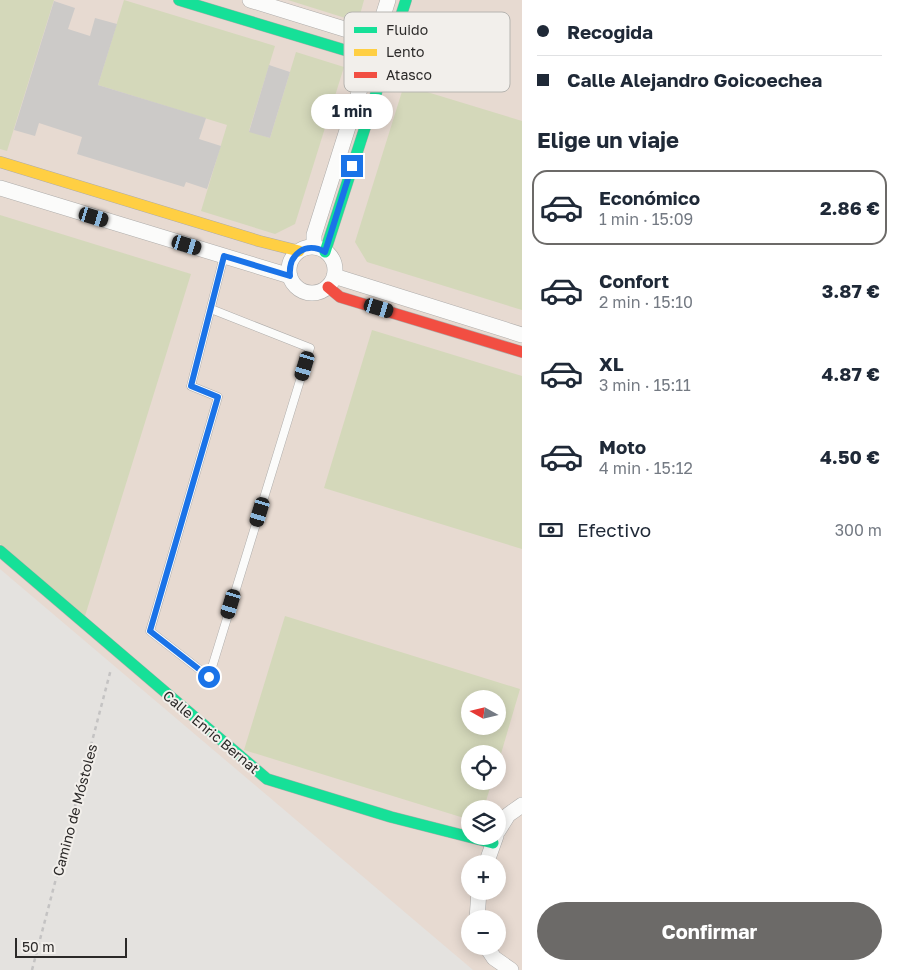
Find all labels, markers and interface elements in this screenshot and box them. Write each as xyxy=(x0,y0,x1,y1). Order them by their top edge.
legend xyxy=(344,12,510,92)
text: Recogida xyxy=(567,20,653,43)
text: Fluido xyxy=(386,21,428,38)
text: Lento xyxy=(386,43,424,60)
text: Atasco xyxy=(386,66,432,83)
text: Calle Alejandro Goicoechea xyxy=(567,68,822,91)
callout: 1 min xyxy=(311,94,393,128)
text: 1 min xyxy=(332,101,372,121)
text: Elige un viaje xyxy=(537,126,679,153)
route end xyxy=(341,155,363,177)
icon: car xyxy=(539,185,584,230)
text: Económico xyxy=(599,186,700,209)
text: 2.86 € xyxy=(820,196,880,219)
car xyxy=(77,205,110,229)
text: 1 min · 15:09 xyxy=(599,209,693,229)
car xyxy=(170,233,203,257)
icon: car xyxy=(539,268,584,313)
text: Confort xyxy=(599,269,669,292)
text: 3.87 € xyxy=(822,279,880,302)
text: 2 min · 15:10 xyxy=(599,292,693,312)
car xyxy=(362,296,395,320)
car xyxy=(293,349,316,383)
icon: car xyxy=(539,351,584,396)
text: XL xyxy=(599,352,624,375)
text: 4.87 € xyxy=(821,362,880,385)
text: 3 min · 15:11 xyxy=(599,375,691,395)
icon: car xyxy=(539,434,584,479)
text: Moto xyxy=(599,435,646,458)
text: 4.50 € xyxy=(820,445,880,468)
text: 4 min · 15:12 xyxy=(599,458,693,478)
car xyxy=(248,495,271,529)
icon: cash xyxy=(537,516,565,544)
text: Efectivo xyxy=(577,518,651,541)
text: 300 m xyxy=(835,520,882,540)
car xyxy=(219,587,242,621)
route start xyxy=(198,666,220,688)
street label: Calle Enric Bernat xyxy=(160,686,263,777)
north arrow xyxy=(461,690,506,735)
map controls xyxy=(461,690,506,955)
street label: Camino de Móstoles xyxy=(49,742,100,878)
button: locate xyxy=(461,745,506,790)
button: layers xyxy=(461,800,506,845)
button: + xyxy=(461,855,506,900)
button: Confirmar xyxy=(537,902,882,960)
button: − xyxy=(461,910,506,955)
scale bar xyxy=(15,935,128,958)
text: 50 m xyxy=(22,938,55,955)

